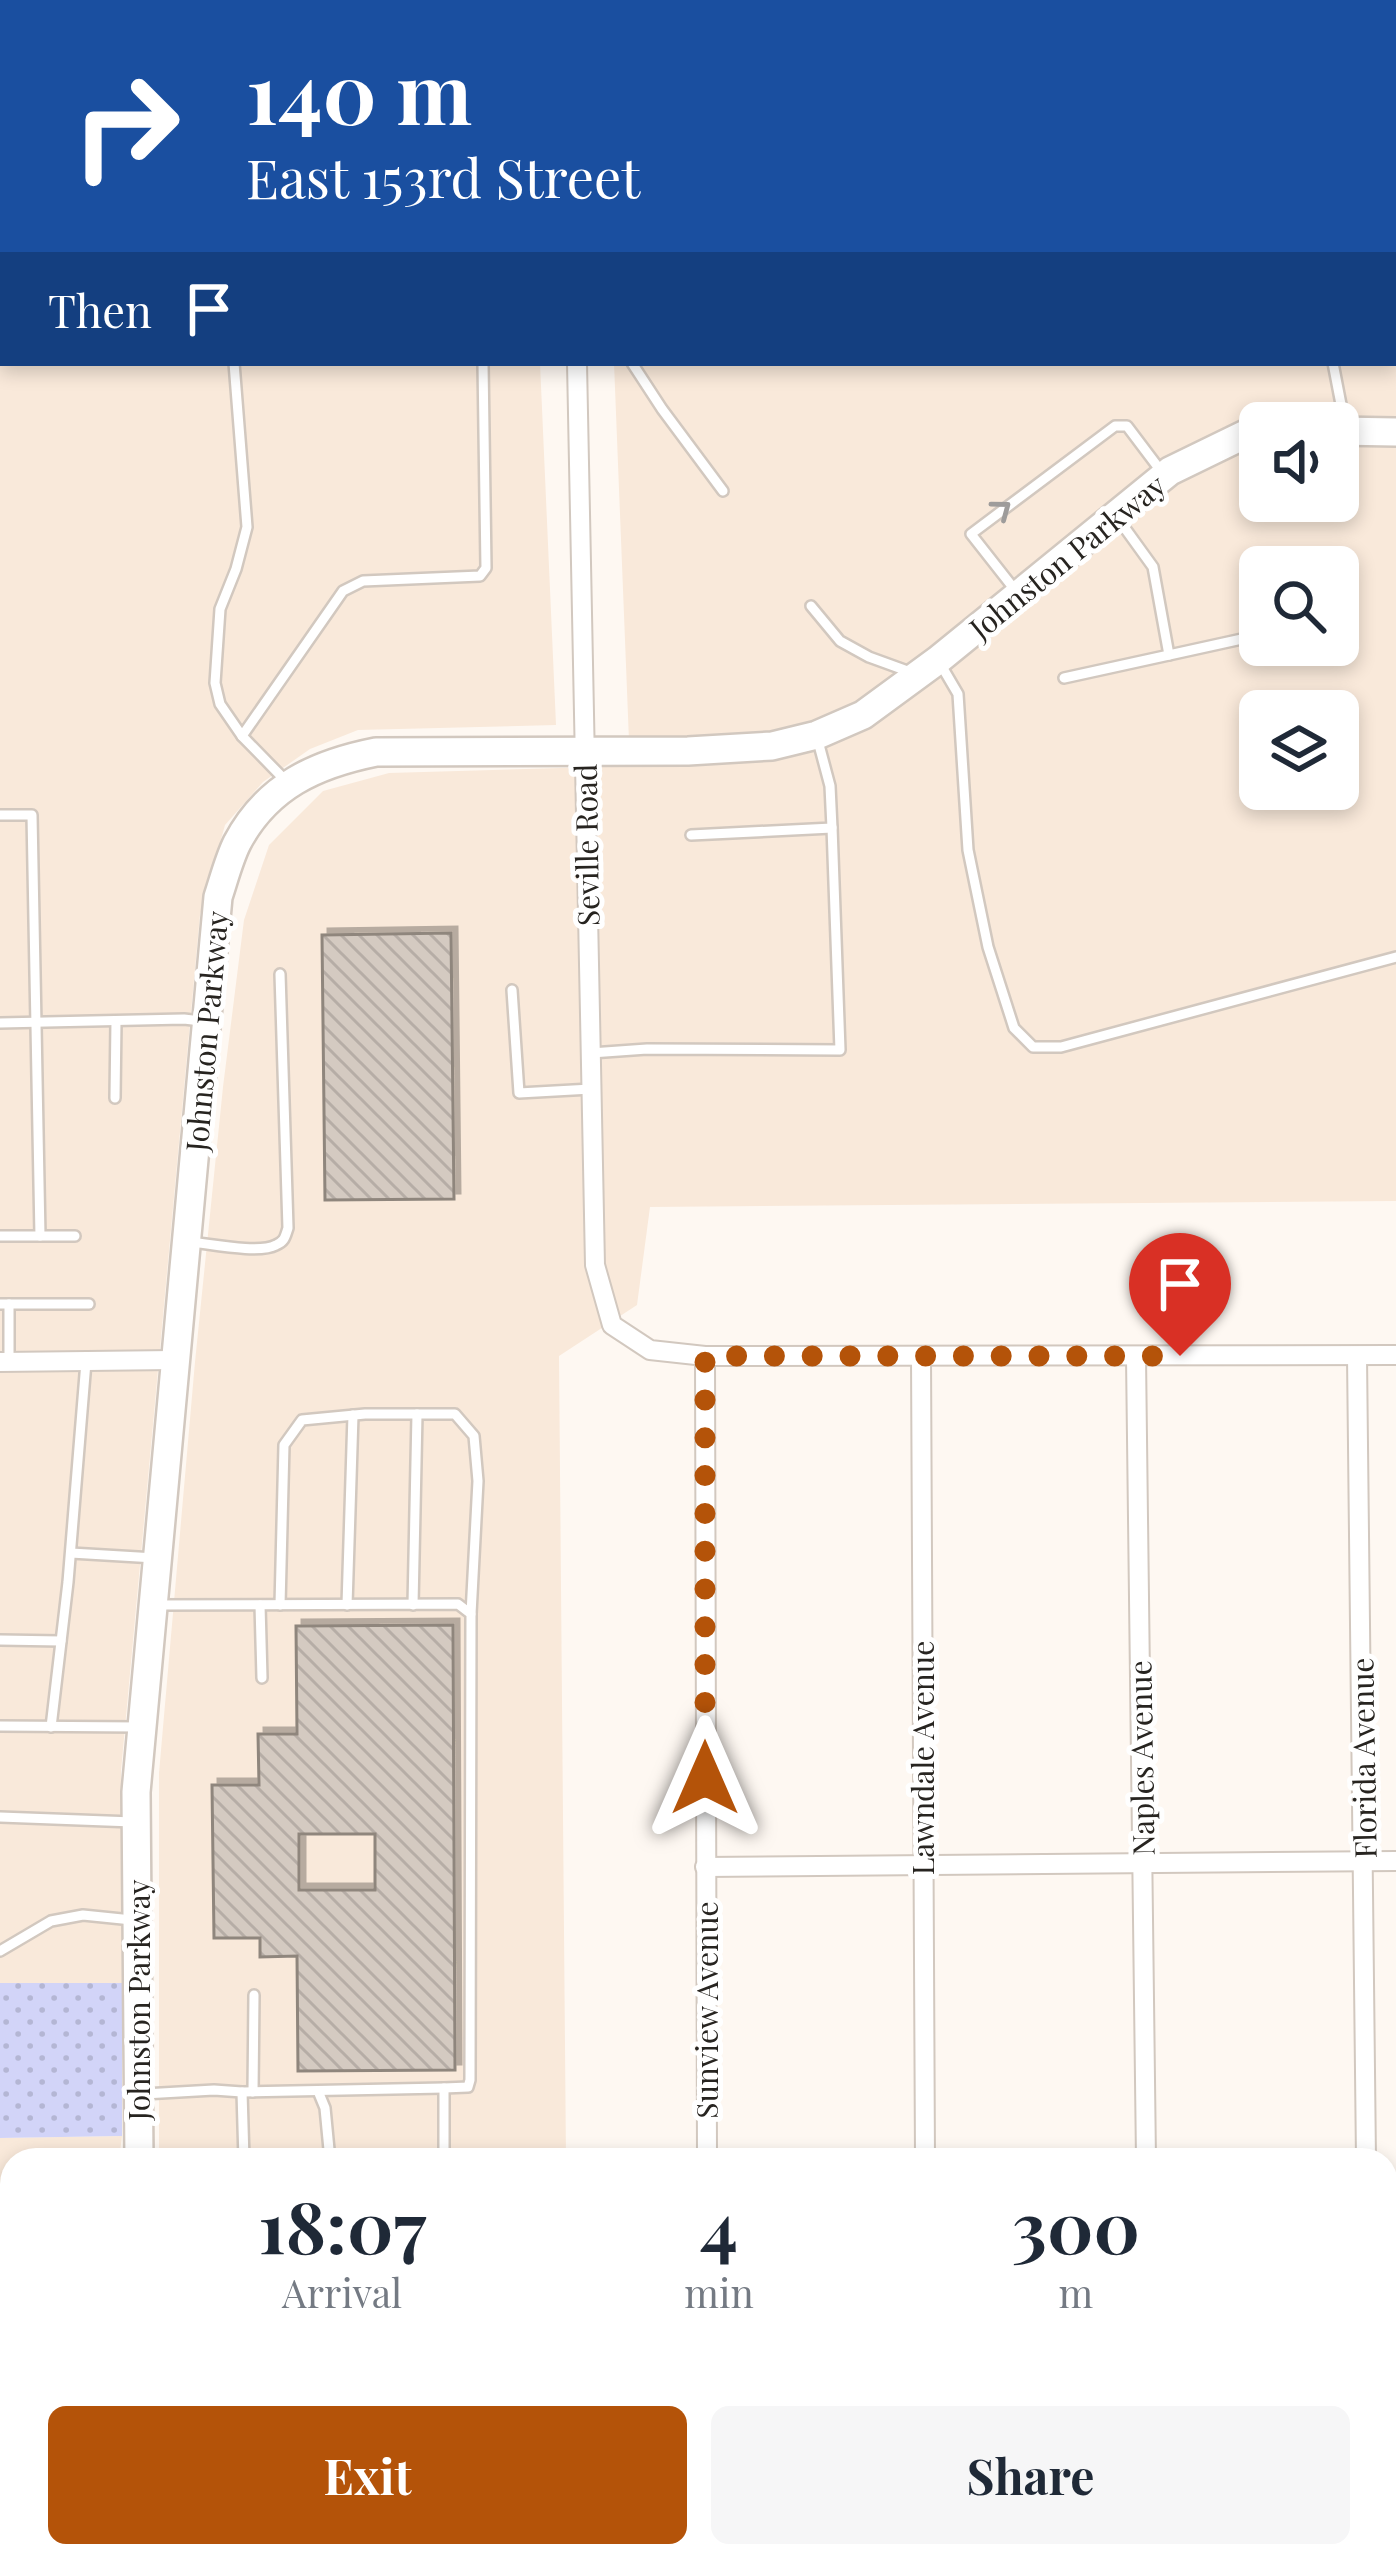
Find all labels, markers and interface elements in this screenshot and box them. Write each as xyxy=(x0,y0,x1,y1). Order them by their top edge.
text: 140 m xyxy=(246,34,472,146)
icon: right xyxy=(48,48,204,204)
text: East 153rd Street xyxy=(246,141,640,213)
icon: arrive xyxy=(176,276,242,342)
text: Then xyxy=(48,279,152,339)
map controls xyxy=(1239,402,1359,810)
button: sound xyxy=(1239,402,1359,522)
street label: Johnston Parkway xyxy=(960,465,1173,648)
one-way arrow xyxy=(989,502,1011,524)
button: search xyxy=(1239,546,1359,666)
button: layers xyxy=(1239,690,1359,810)
street label: Seville Road xyxy=(565,763,607,927)
street label: Johnston Parkway xyxy=(175,909,236,1154)
pin xyxy=(1129,1233,1231,1356)
icon: arrive xyxy=(1147,1251,1213,1317)
street label: Lawndale Avenue xyxy=(902,1641,942,1875)
street label: Florida Avenue xyxy=(1341,1657,1385,1859)
street label: Naples Avenue xyxy=(1119,1660,1163,1856)
position arrow xyxy=(642,1715,768,1841)
street label: Johnston Parkway xyxy=(118,1879,158,2122)
street label: Sunview Avenue xyxy=(686,1901,726,2119)
text: 18:07 xyxy=(258,2176,426,2272)
text: 4 xyxy=(700,2176,738,2272)
text: 300 xyxy=(1012,2176,1140,2272)
text: Arrival xyxy=(282,2266,402,2318)
text: min xyxy=(684,2266,754,2318)
text: m xyxy=(1059,2266,1093,2318)
button: Exit xyxy=(48,2406,687,2544)
button: Share xyxy=(711,2406,1350,2544)

